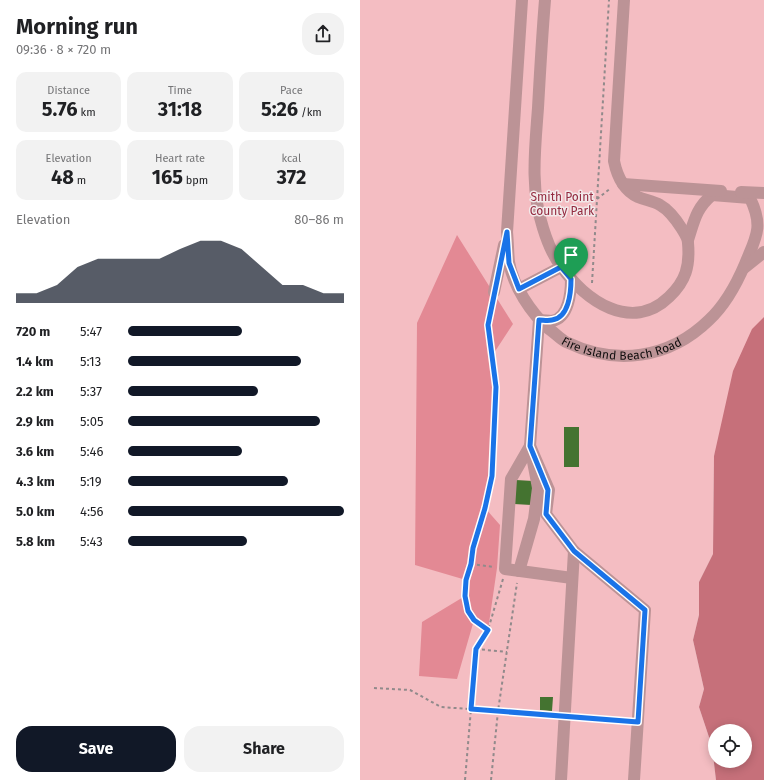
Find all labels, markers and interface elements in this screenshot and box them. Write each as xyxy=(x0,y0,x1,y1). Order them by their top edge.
text: Morning run xyxy=(16,13,138,40)
button: share xyxy=(302,13,344,55)
text: 09:36 · 8 × 720 m xyxy=(16,42,111,57)
text: Distance xyxy=(47,84,90,97)
text: Time xyxy=(168,84,192,97)
text: Pace xyxy=(280,84,303,97)
text: 5.76 xyxy=(42,97,78,121)
text: 31:18 xyxy=(158,97,202,121)
text: 5:26 xyxy=(261,97,298,121)
text: km xyxy=(78,106,96,119)
text: /km xyxy=(298,106,322,119)
text: Elevation xyxy=(46,152,92,165)
text: Heart rate xyxy=(155,152,205,165)
text: kcal xyxy=(281,152,301,165)
text: 48 xyxy=(51,165,74,189)
text: 165 xyxy=(152,165,183,189)
text: 372 xyxy=(276,165,306,189)
text: m xyxy=(74,174,86,187)
text: bpm xyxy=(183,174,208,187)
park label: Smith Point County Park xyxy=(530,190,595,218)
text: Elevation xyxy=(16,212,70,227)
text: 80–86 m xyxy=(294,212,344,227)
pin xyxy=(554,238,588,279)
icon: arrive xyxy=(560,244,582,266)
text: 720 m xyxy=(16,324,50,339)
text: 5:47 xyxy=(80,324,102,339)
street label: Fire Island Beach Road xyxy=(560,329,684,345)
text: Fire Island Beach Road xyxy=(559,334,684,363)
text: 1.4 km xyxy=(16,354,53,369)
text: 5:13 xyxy=(80,354,101,369)
text: 2.2 km xyxy=(16,384,54,399)
text: 5:37 xyxy=(80,384,102,399)
text: 2.9 km xyxy=(16,414,54,429)
text: 5:05 xyxy=(80,414,103,429)
text: 3.6 km xyxy=(16,444,54,459)
text: 5:46 xyxy=(80,444,103,459)
text: 4.3 km xyxy=(16,474,55,489)
text: 5:19 xyxy=(80,474,102,489)
text: 5.0 km xyxy=(16,504,55,519)
text: 4:56 xyxy=(80,504,104,519)
text: 5.8 km xyxy=(16,534,55,549)
text: 5:43 xyxy=(80,534,103,549)
map controls xyxy=(708,724,752,768)
button: locate xyxy=(708,724,752,768)
button: Save xyxy=(16,726,176,772)
button: Share xyxy=(184,726,344,772)

